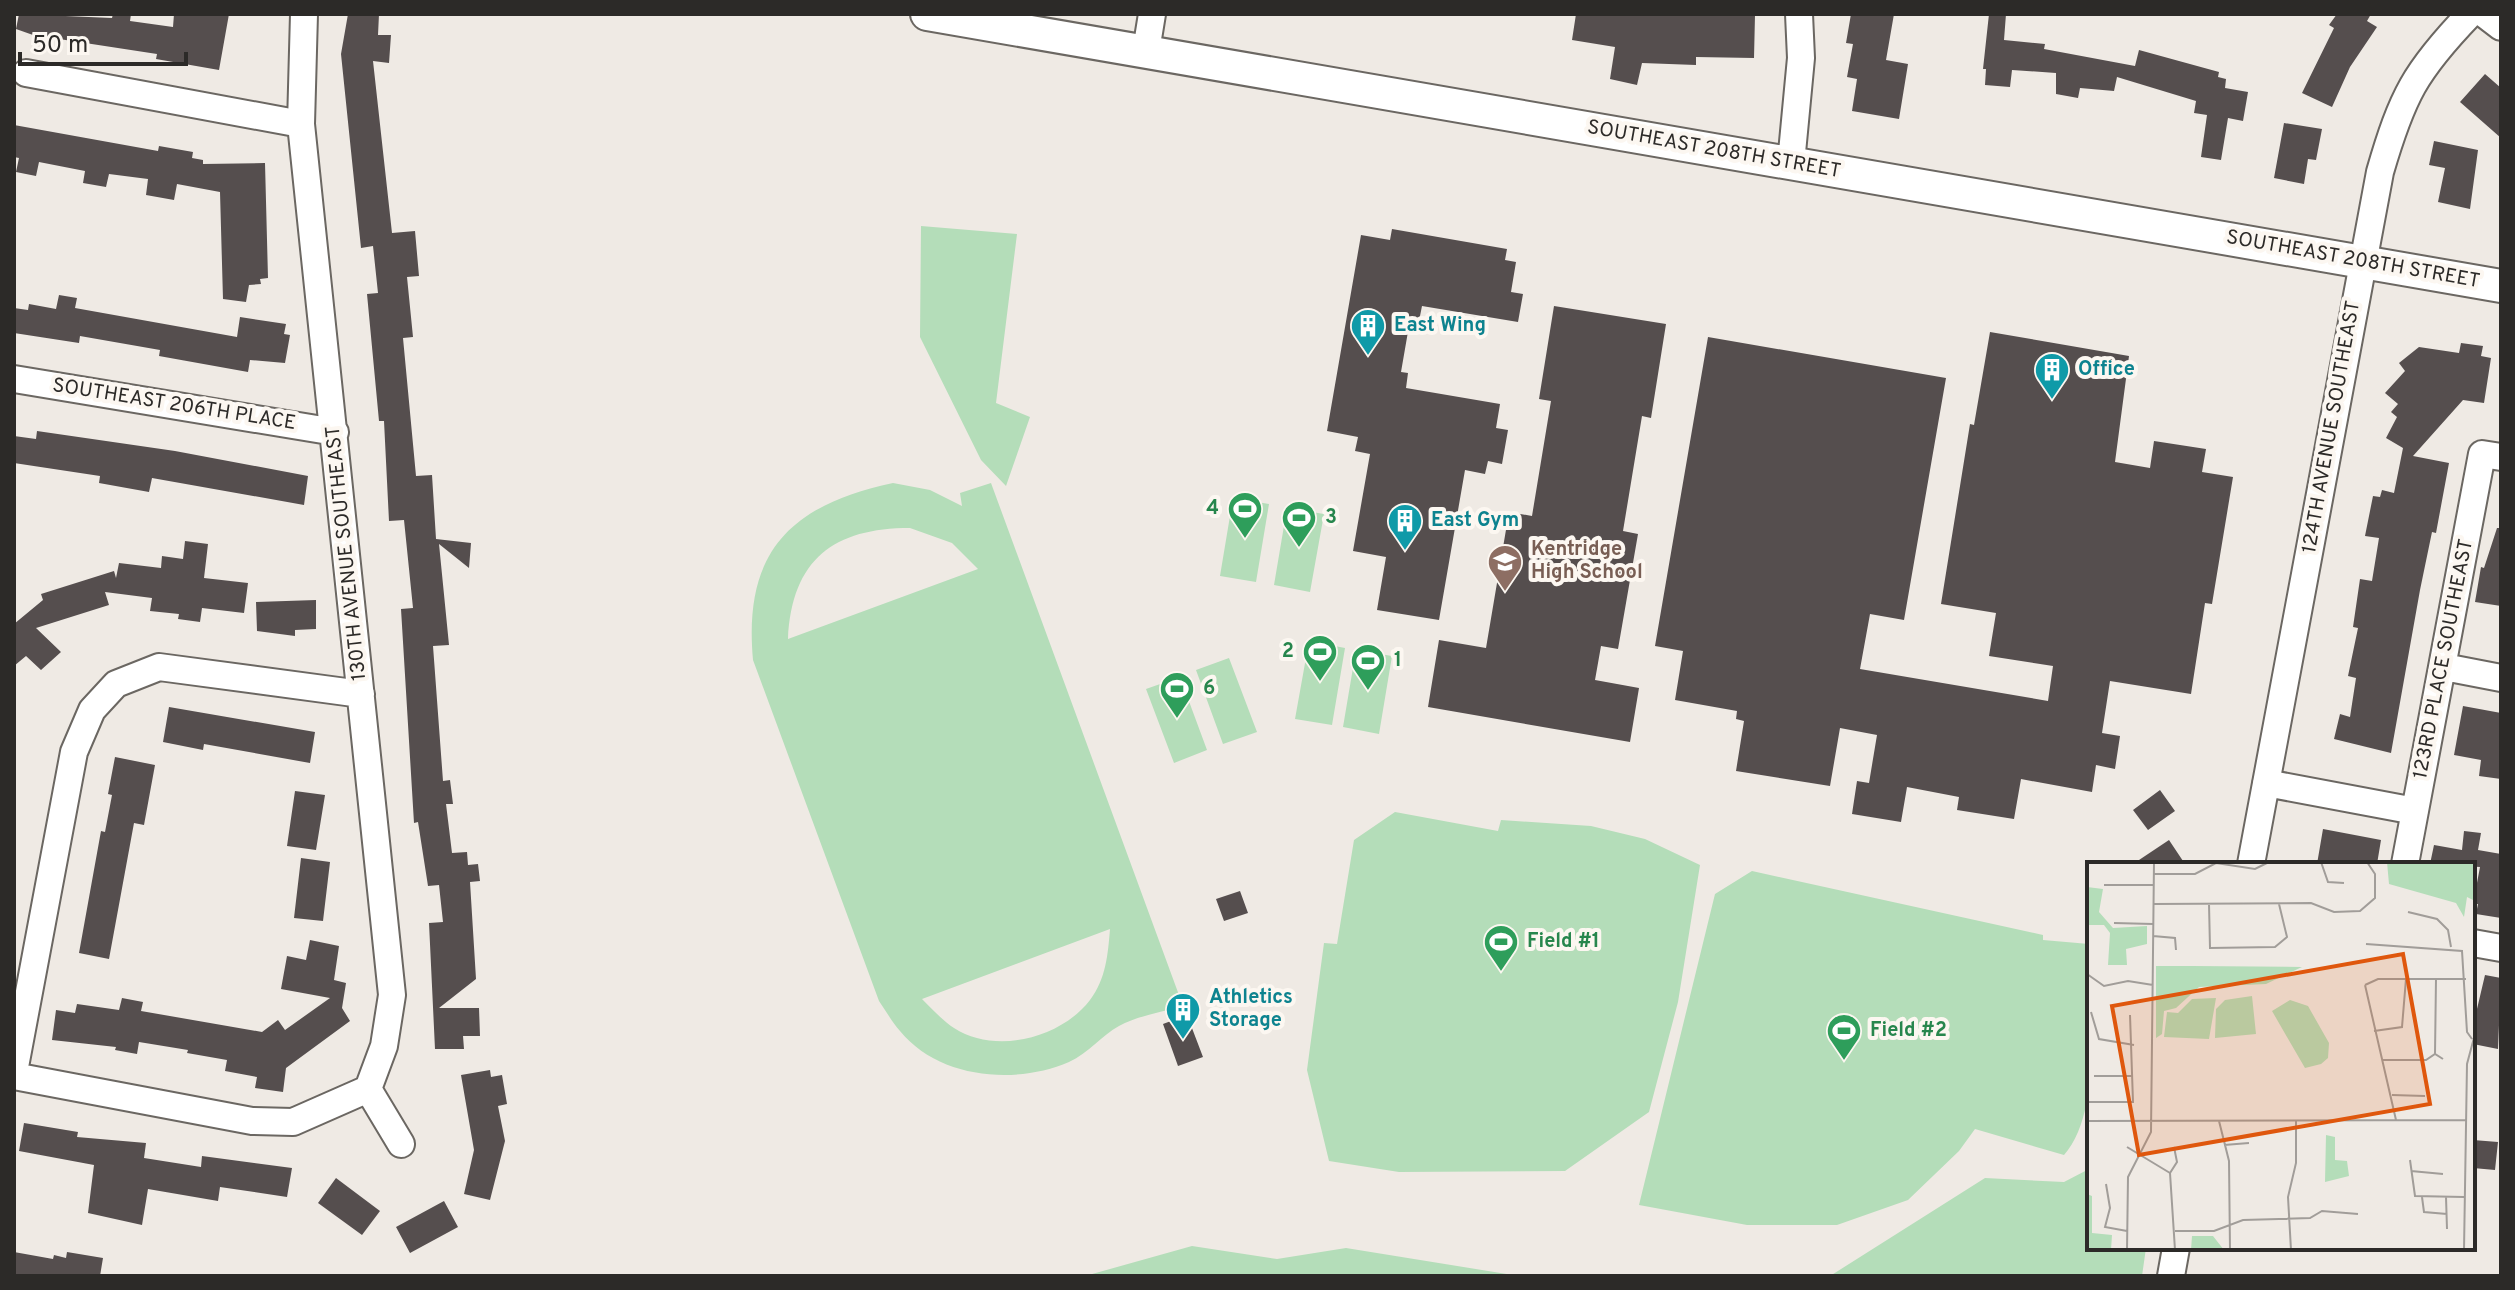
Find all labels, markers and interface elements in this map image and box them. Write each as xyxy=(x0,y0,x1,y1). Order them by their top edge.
scale bar xyxy=(20,16,186,66)
text: 50 m xyxy=(32,31,88,61)
street label: SOUTHEAST 208TH STREET xyxy=(1585,115,1843,185)
street label: SOUTHEAST 208TH STREET xyxy=(2224,225,2482,295)
street label: 124TH AVENUE SOUTHEAST xyxy=(2297,299,2367,555)
building icon: East Wing xyxy=(1349,307,1387,357)
place label: East Wing xyxy=(1394,313,1486,339)
building icon: Office xyxy=(2033,351,2071,401)
place label: Office xyxy=(2078,357,2135,383)
street label: SOUTHEAST 206TH PLACE xyxy=(50,373,298,437)
street label: 130TH AVENUE SOUTHEAST xyxy=(321,424,373,682)
sports icon: 4 xyxy=(1226,490,1264,540)
place label: 4 xyxy=(1206,496,1219,522)
sports icon: 3 xyxy=(1280,499,1318,549)
building icon: East Gym xyxy=(1386,502,1424,552)
place label: 3 xyxy=(1325,505,1337,531)
place label: East Gym xyxy=(1431,508,1519,534)
place label: Kentridge High School xyxy=(1531,537,1643,586)
street label: 123RD PLACE SOUTHEAST xyxy=(2408,537,2480,781)
school or university icon: Kentridge High School xyxy=(1486,543,1524,593)
sports icon: 2 xyxy=(1301,633,1339,683)
place label: 2 xyxy=(1282,639,1294,665)
sports icon: 1 xyxy=(1349,642,1387,692)
place label: 1 xyxy=(1394,648,1402,674)
sports icon: 6 xyxy=(1158,670,1196,720)
place label: 6 xyxy=(1203,676,1215,702)
inset map xyxy=(2087,862,2475,1250)
sports icon: Field #1 xyxy=(1482,923,1520,973)
place label: Field #1 xyxy=(1527,929,1600,955)
place label: Athletics Storage xyxy=(1209,985,1293,1034)
building icon: Athletics Storage xyxy=(1164,991,1202,1041)
sports icon: Field #2 xyxy=(1825,1012,1863,1062)
place label: Field #2 xyxy=(1870,1018,1947,1044)

